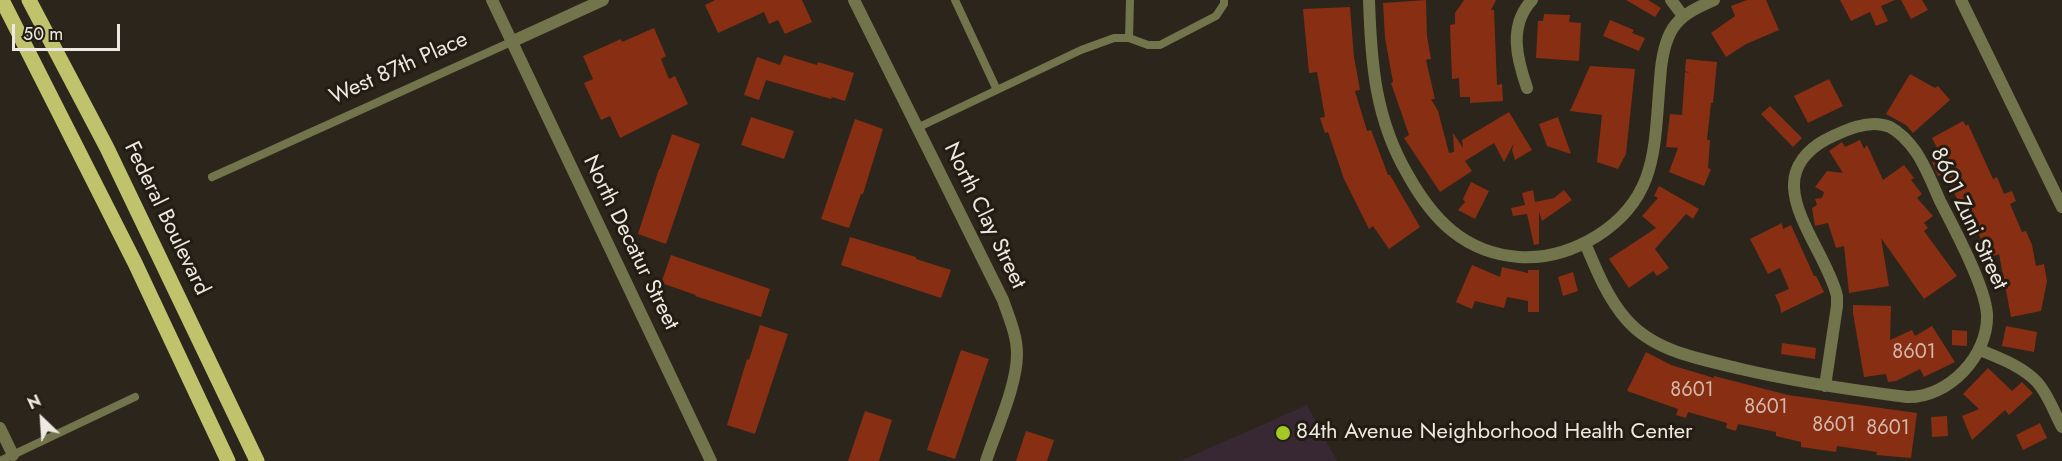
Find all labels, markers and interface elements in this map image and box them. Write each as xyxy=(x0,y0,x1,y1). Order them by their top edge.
scale bar xyxy=(15,12,123,50)
text: 50 m xyxy=(23,21,63,47)
street label: West 87th Place xyxy=(326,27,472,111)
street label: Federal Boulevard xyxy=(117,138,215,300)
street label: North Clay Street xyxy=(937,139,1031,293)
street label: 8601 Zuni Street xyxy=(1924,144,2012,294)
street label: North Decatur Street xyxy=(576,151,684,335)
house number: 8601 xyxy=(1892,341,1936,365)
house number: 8601 xyxy=(1670,379,1714,403)
north arrow xyxy=(12,389,72,449)
text: N xyxy=(24,389,45,415)
house number: 8601 xyxy=(1744,396,1788,420)
house number: 8601 xyxy=(1812,414,1856,438)
house number: 8601 xyxy=(1866,417,1910,441)
place label: 84th Avenue Neighborhood Health Center xyxy=(1296,420,1693,446)
marker: 84th Avenue Neighborhood Health Center xyxy=(1274,424,1292,442)

